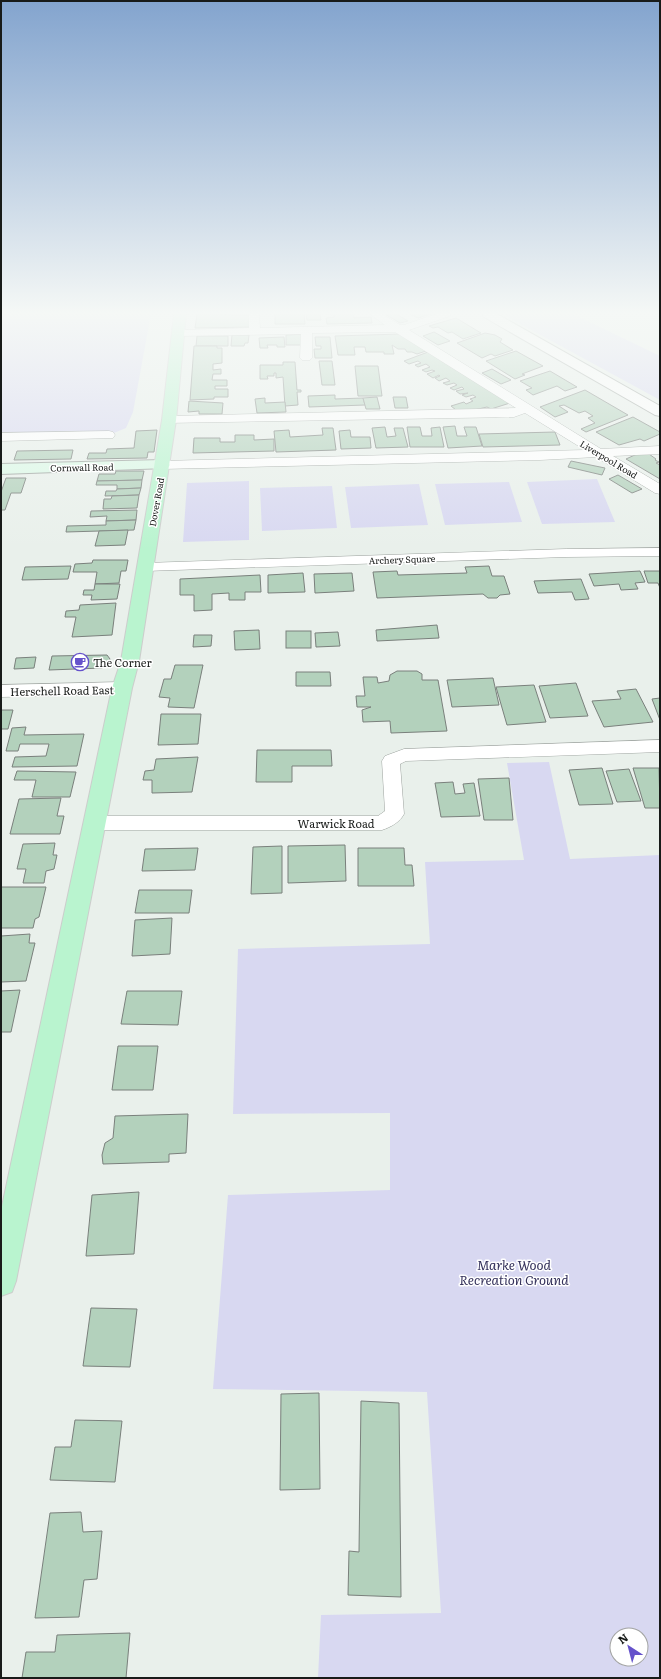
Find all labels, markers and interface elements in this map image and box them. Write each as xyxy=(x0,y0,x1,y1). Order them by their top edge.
street label: Liverpool Road xyxy=(578,436,641,482)
street label: Cornwall Road xyxy=(50,459,114,475)
street label: Dover Road xyxy=(145,476,167,528)
street label: Archery Square xyxy=(368,551,436,567)
cafe icon: The Corner xyxy=(70,652,90,672)
place label: The Corner xyxy=(93,654,152,670)
street label: Herschell Road East xyxy=(10,681,115,699)
street label: Warwick Road xyxy=(298,815,375,831)
park label: Marke Wood Recreation Ground xyxy=(459,1255,569,1289)
north arrow xyxy=(609,1627,649,1667)
text: N xyxy=(614,1629,631,1647)

